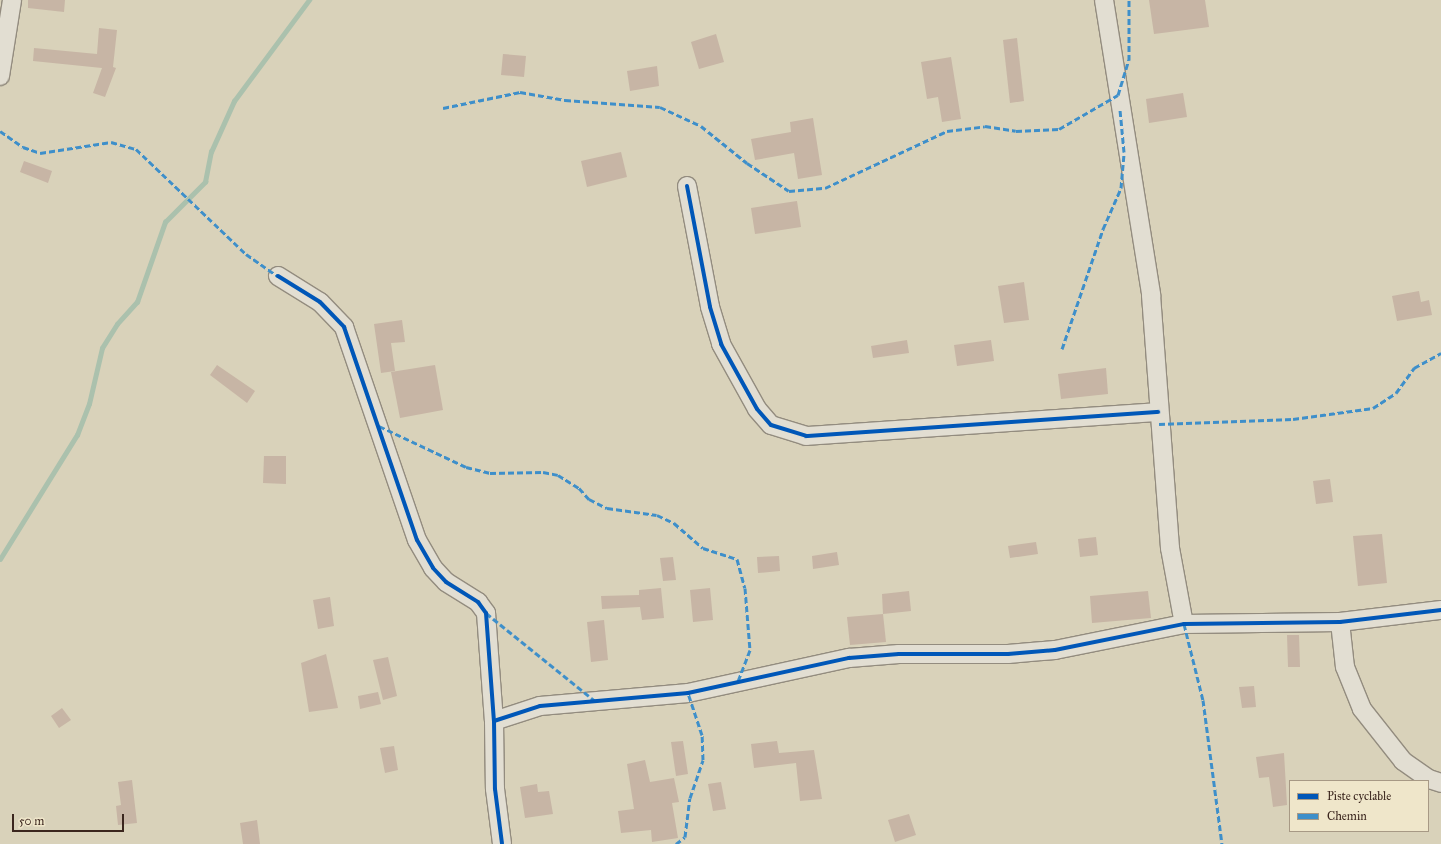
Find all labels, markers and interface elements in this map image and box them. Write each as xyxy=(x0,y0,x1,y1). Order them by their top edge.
legend xyxy=(1289,780,1429,832)
text: Piste cyclable xyxy=(1327,789,1391,803)
scale bar xyxy=(14,806,126,832)
text: Chemin xyxy=(1327,809,1367,823)
text: 50 m xyxy=(19,814,44,828)

